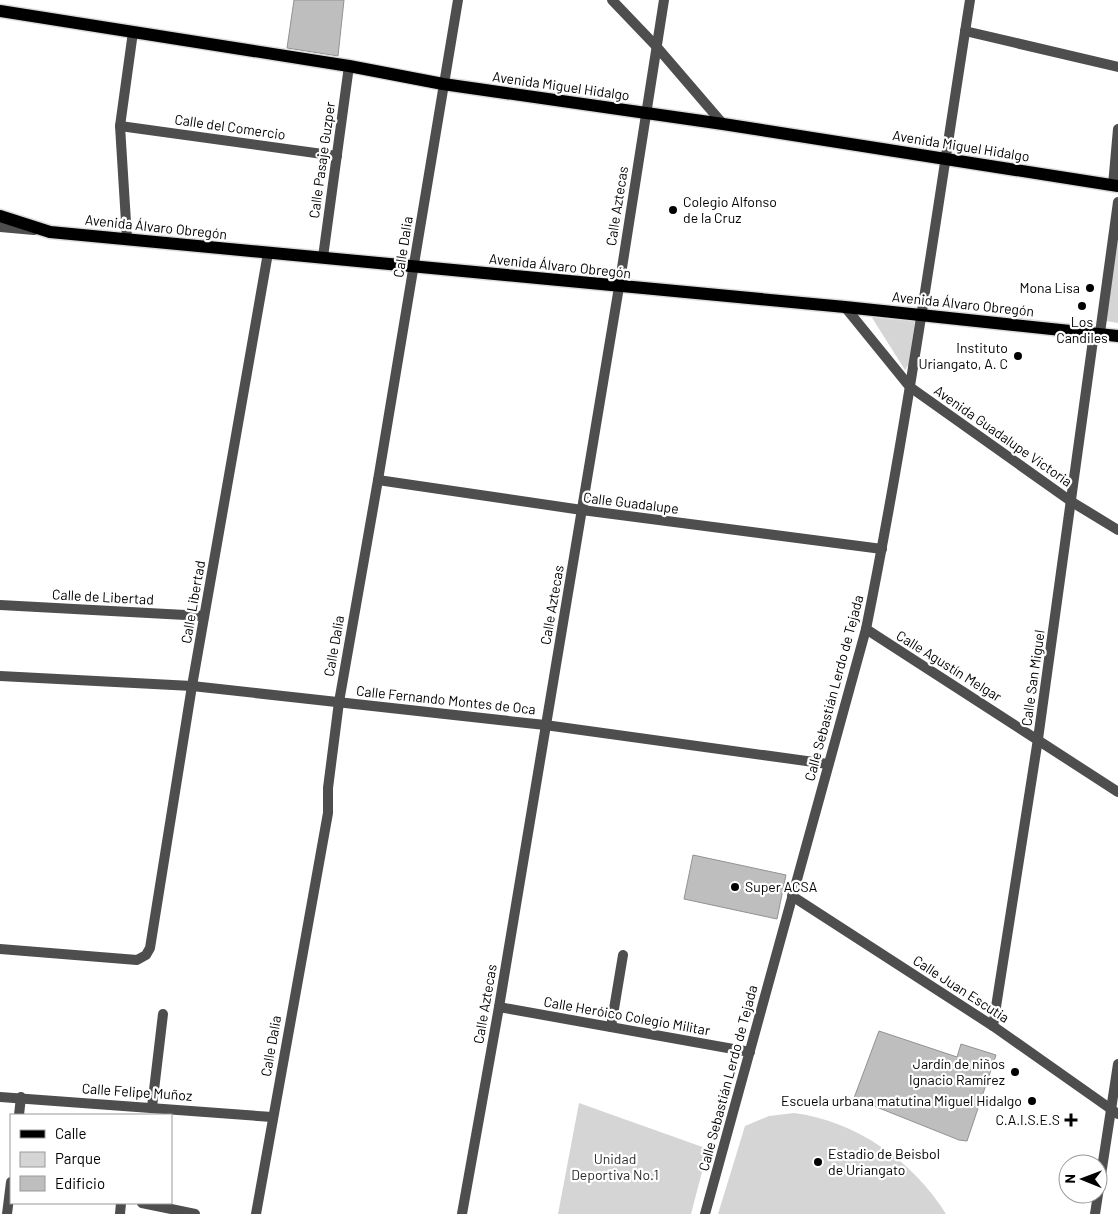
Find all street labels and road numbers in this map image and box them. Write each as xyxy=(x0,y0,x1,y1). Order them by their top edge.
street label: Avenida Miguel Hidalgo xyxy=(491,67,631,104)
street label: Calle Pasaje Guzper xyxy=(305,100,338,219)
street label: Calle del Comercio xyxy=(173,110,287,143)
street label: Avenida Miguel Hidalgo xyxy=(891,126,1031,165)
street label: Calle Aztecas xyxy=(602,165,631,247)
street label: Avenida Álvaro Obregón xyxy=(84,211,228,242)
street label: Calle Dalia xyxy=(389,215,416,279)
street label: Avenida Álvaro Obregón xyxy=(488,250,632,281)
street label: Avenida Álvaro Obregón xyxy=(891,288,1035,319)
street label: Avenida Guadalupe Victoria xyxy=(931,381,1076,490)
street label: Calle Guadalupe xyxy=(582,488,680,517)
street label: Calle Libertad xyxy=(177,559,208,645)
street label: Calle Aztecas xyxy=(536,564,567,646)
street label: Calle de Libertad xyxy=(52,585,154,608)
street label: Calle Sebastián Lerdo de Tejada xyxy=(800,593,867,783)
street label: Calle Dalia xyxy=(320,614,347,678)
street label: Calle Agustín Melgar xyxy=(893,626,1005,705)
street label: Calle San Miguel xyxy=(1017,629,1048,727)
street label: Calle Fernando Montes de Oca xyxy=(355,682,537,717)
street label: Calle Juan Escutia xyxy=(910,951,1013,1026)
street label: Calle Aztecas xyxy=(469,963,500,1045)
street label: Calle Sebastián Lerdo de Tejada xyxy=(694,983,761,1173)
street label: Calle Heróico Colegio Militar xyxy=(543,992,712,1039)
street label: Calle Dalia xyxy=(257,1014,284,1078)
street label: Calle Felipe Muñoz xyxy=(81,1079,193,1104)

